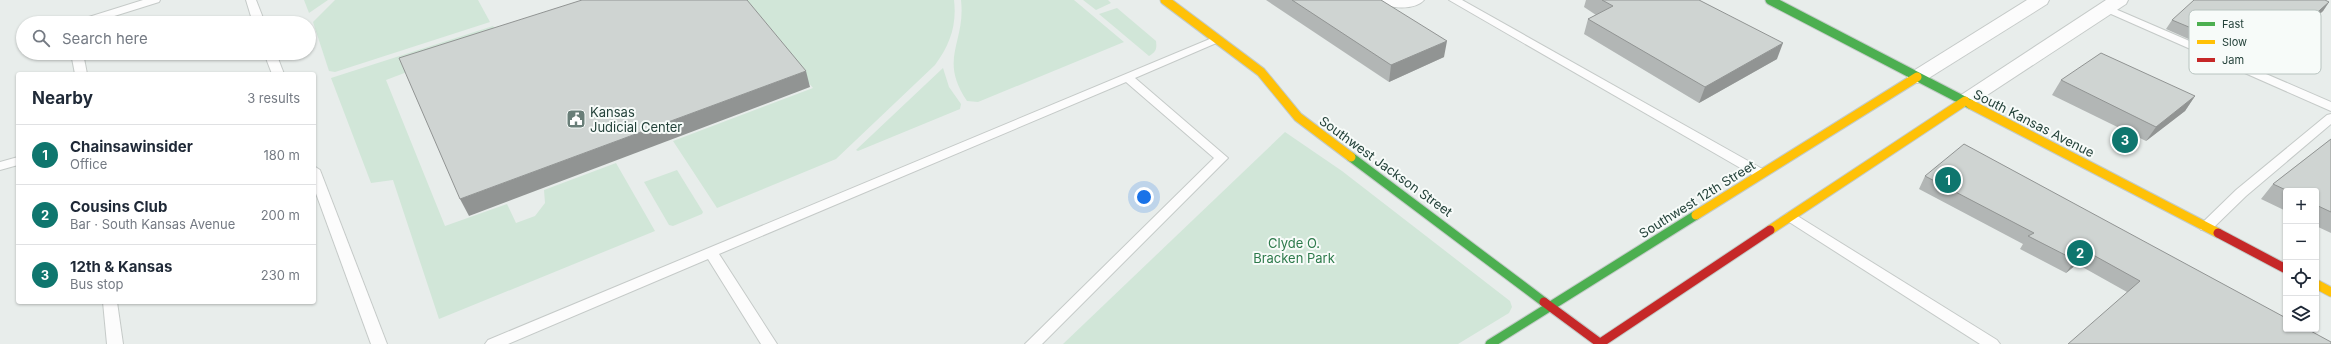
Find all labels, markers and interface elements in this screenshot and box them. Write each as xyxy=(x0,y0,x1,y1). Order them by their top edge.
legend xyxy=(2189,10,2321,74)
search box xyxy=(16,16,316,60)
text: Fast xyxy=(2222,17,2244,31)
icon: search xyxy=(30,27,52,49)
text: Search here xyxy=(62,29,148,48)
text: Slow xyxy=(2222,35,2247,49)
text: Jam xyxy=(2222,53,2244,67)
street label: South Kansas Avenue xyxy=(1971,86,2097,160)
text: Nearby xyxy=(32,88,93,108)
text: 3 results xyxy=(247,90,300,106)
place label: Kansas Judicial Center xyxy=(590,104,682,135)
public building icon: Kansas Judicial Center xyxy=(565,108,587,130)
street label: Southwest Jackson Street xyxy=(1316,112,1456,220)
pin: 3 xyxy=(2112,125,2138,155)
text: Chainsawinsider xyxy=(70,137,193,156)
text: 1 xyxy=(42,147,48,163)
text: 180 m xyxy=(263,147,300,163)
text: Office xyxy=(70,156,107,172)
street label: Southwest 12th Street xyxy=(1636,157,1758,241)
pin: 1 xyxy=(1935,165,1961,195)
your location xyxy=(1134,187,1154,207)
map controls xyxy=(2283,188,2319,332)
button: + xyxy=(2283,188,2319,224)
text: Cousins Club xyxy=(70,197,167,216)
text: 2 xyxy=(41,207,49,223)
text: 200 m xyxy=(261,207,300,223)
text: Bar · South Kansas Avenue xyxy=(70,216,235,232)
button: − xyxy=(2283,224,2319,260)
park label: Clyde O. Bracken Park xyxy=(1253,235,1335,266)
pin: 2 xyxy=(2067,238,2093,268)
text: 12th & Kansas xyxy=(70,257,172,276)
button: locate xyxy=(2283,260,2319,296)
text: 3 xyxy=(41,267,49,283)
text: 230 m xyxy=(261,267,300,283)
text: Bus stop xyxy=(70,276,123,292)
button: layers xyxy=(2283,296,2319,332)

